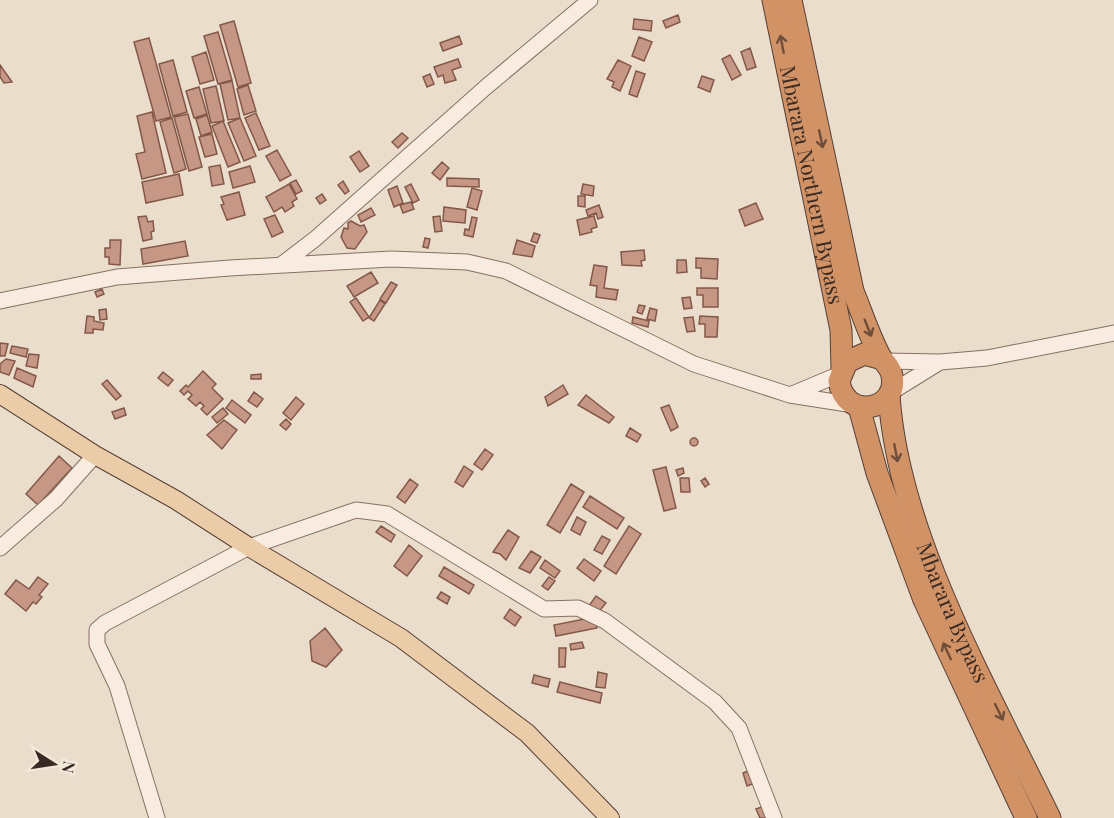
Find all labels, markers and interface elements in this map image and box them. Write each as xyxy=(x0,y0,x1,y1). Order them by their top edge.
one-way arrow xyxy=(776,35,787,55)
street label: Mbarara Northern Bypass xyxy=(775,63,851,307)
one-way arrow xyxy=(815,130,827,149)
one-way arrow xyxy=(863,318,874,337)
one-way arrow xyxy=(891,443,902,463)
street label: Mbarara Bypass xyxy=(911,538,997,687)
one-way arrow xyxy=(941,643,953,661)
one-way arrow xyxy=(994,702,1006,720)
north arrow xyxy=(24,734,84,794)
text: N xyxy=(58,759,81,775)

